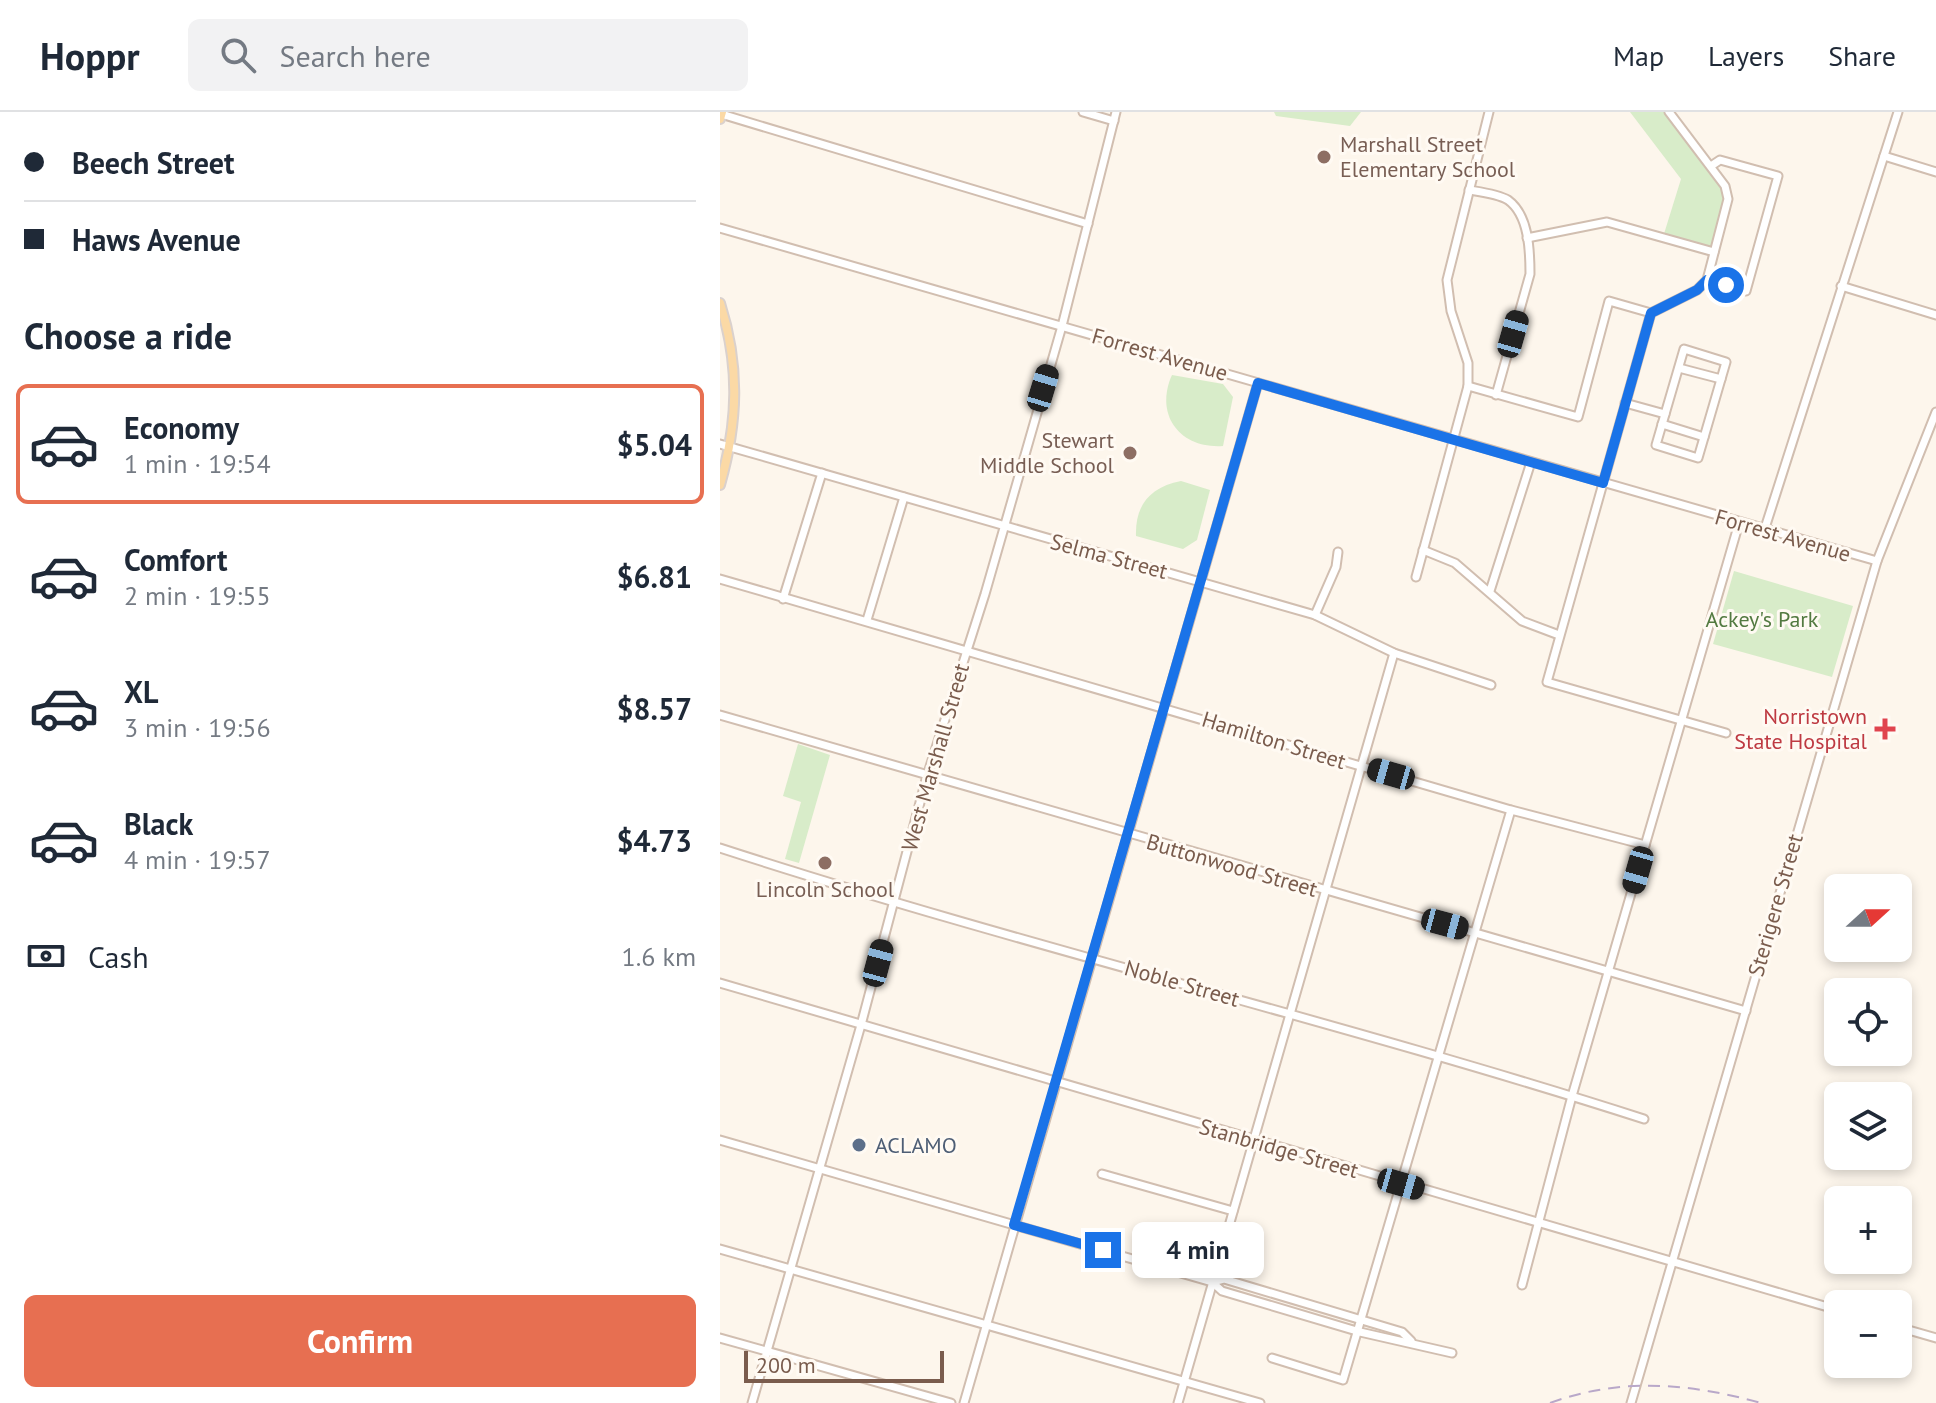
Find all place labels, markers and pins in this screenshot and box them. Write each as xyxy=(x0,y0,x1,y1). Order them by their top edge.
place label: Marshall Street Elementary School xyxy=(1340,130,1516,183)
marker: Marshall Street Elementary School xyxy=(1315,148,1333,166)
place label: Stewart Middle School xyxy=(980,426,1115,479)
marker: Stewart Middle School xyxy=(1121,444,1139,462)
place label: Norristown State Hospital xyxy=(1734,702,1868,755)
marker: Norristown State Hospital xyxy=(1874,718,1896,740)
marker: Lincoln School xyxy=(816,854,834,872)
place label: Lincoln School xyxy=(756,875,895,903)
place label: ACLAMO xyxy=(875,1131,957,1159)
marker: ACLAMO xyxy=(850,1136,868,1154)

